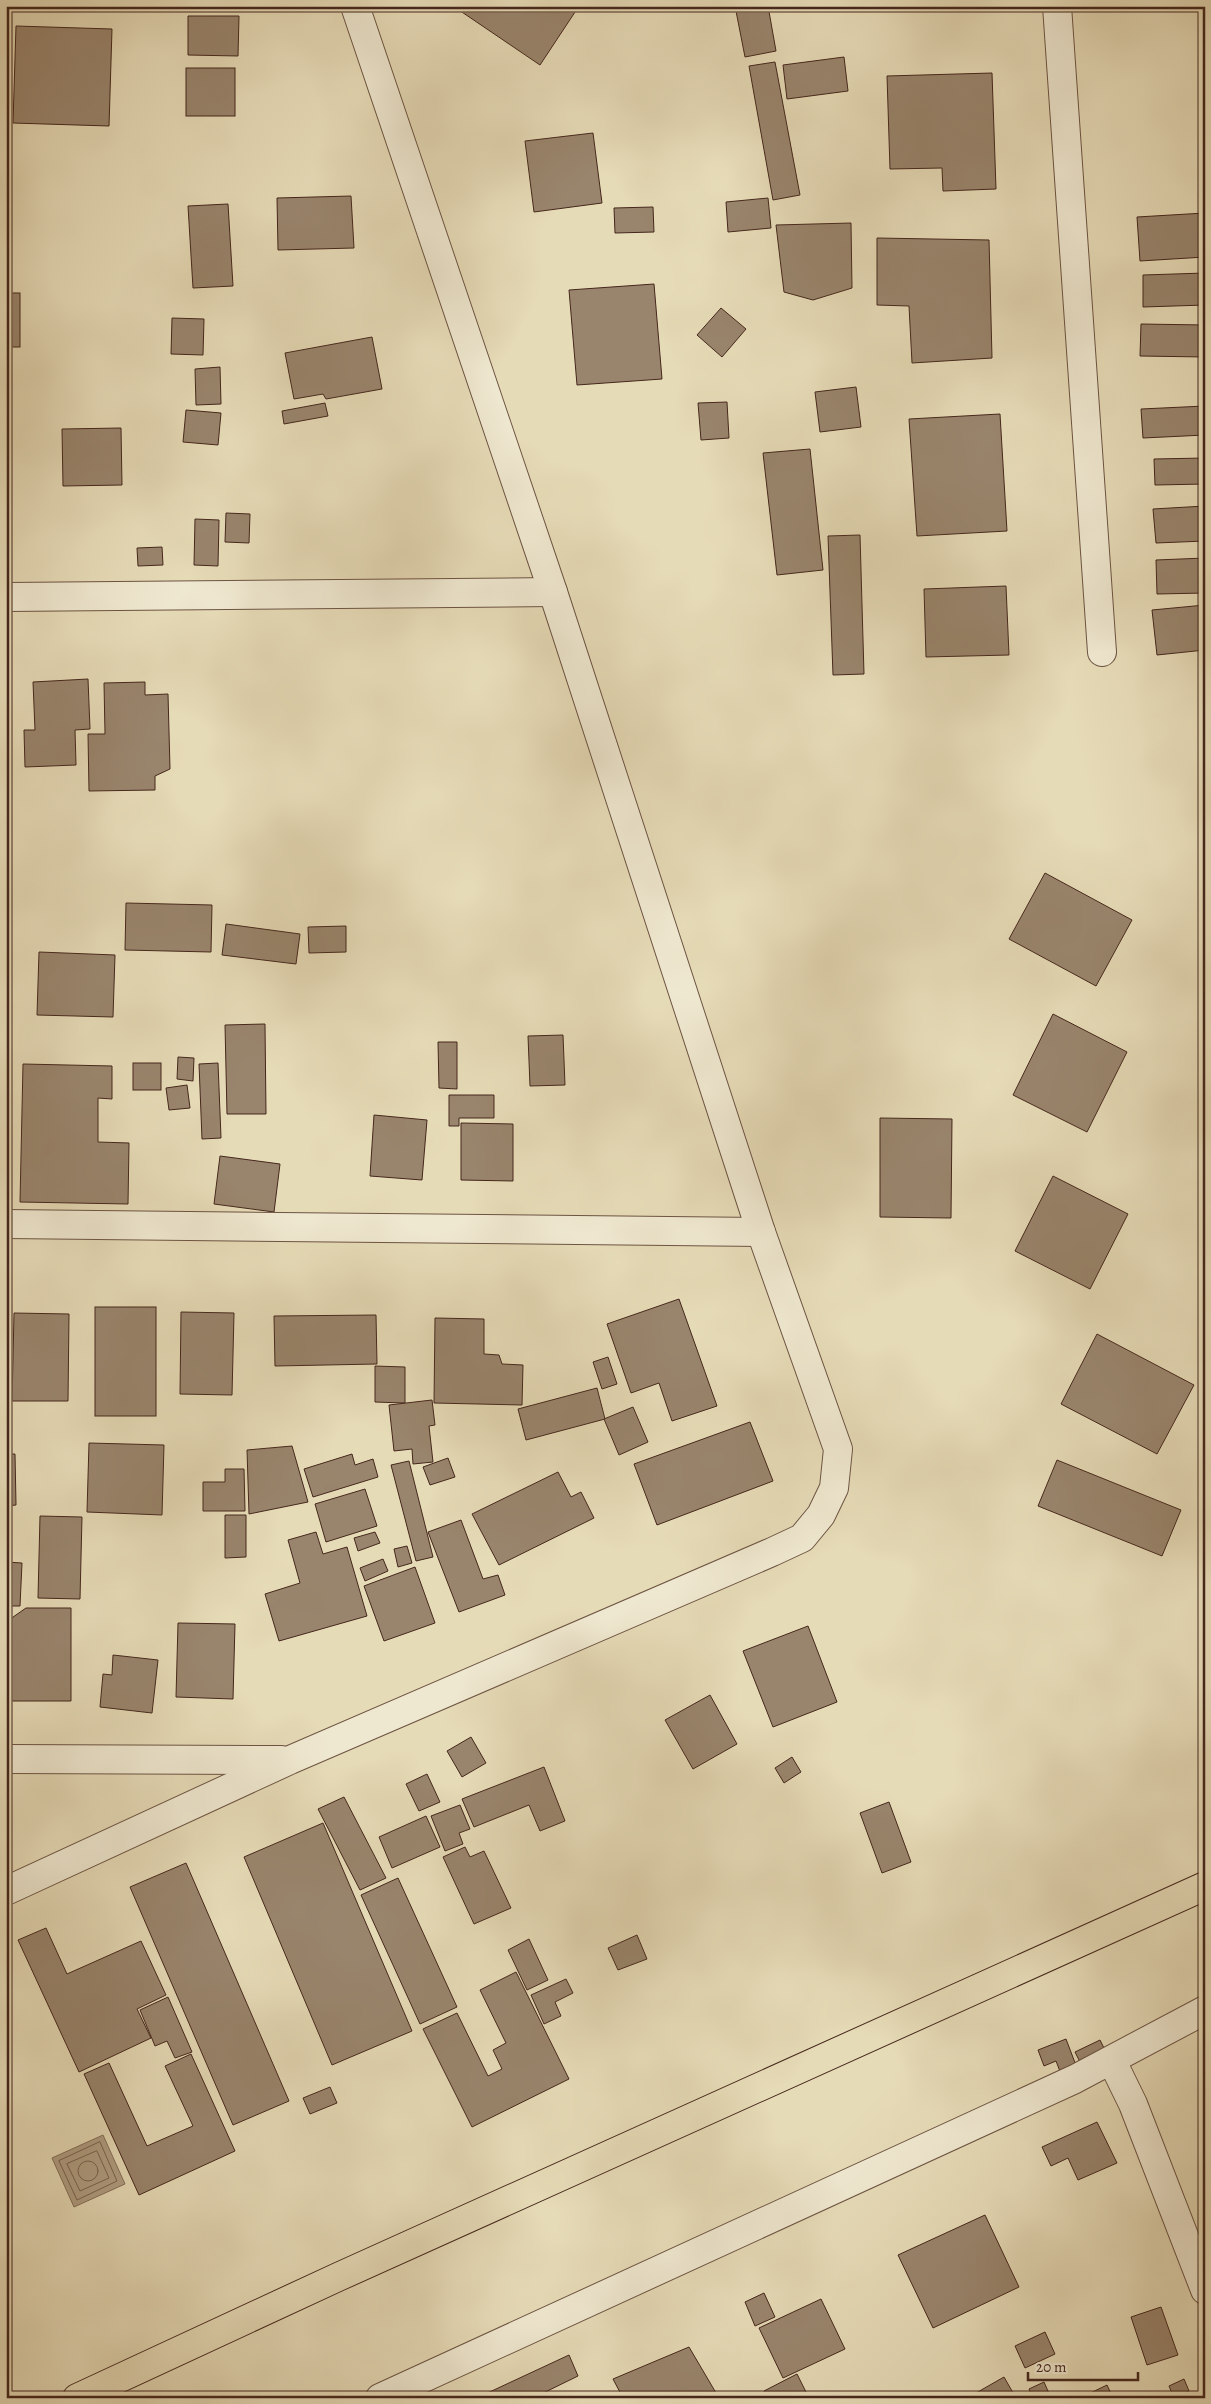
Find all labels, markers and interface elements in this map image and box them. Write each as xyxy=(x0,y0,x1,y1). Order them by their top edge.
scale bar xyxy=(1028,2349,1138,2381)
text: 20 m xyxy=(1036,2357,1067,2377)

